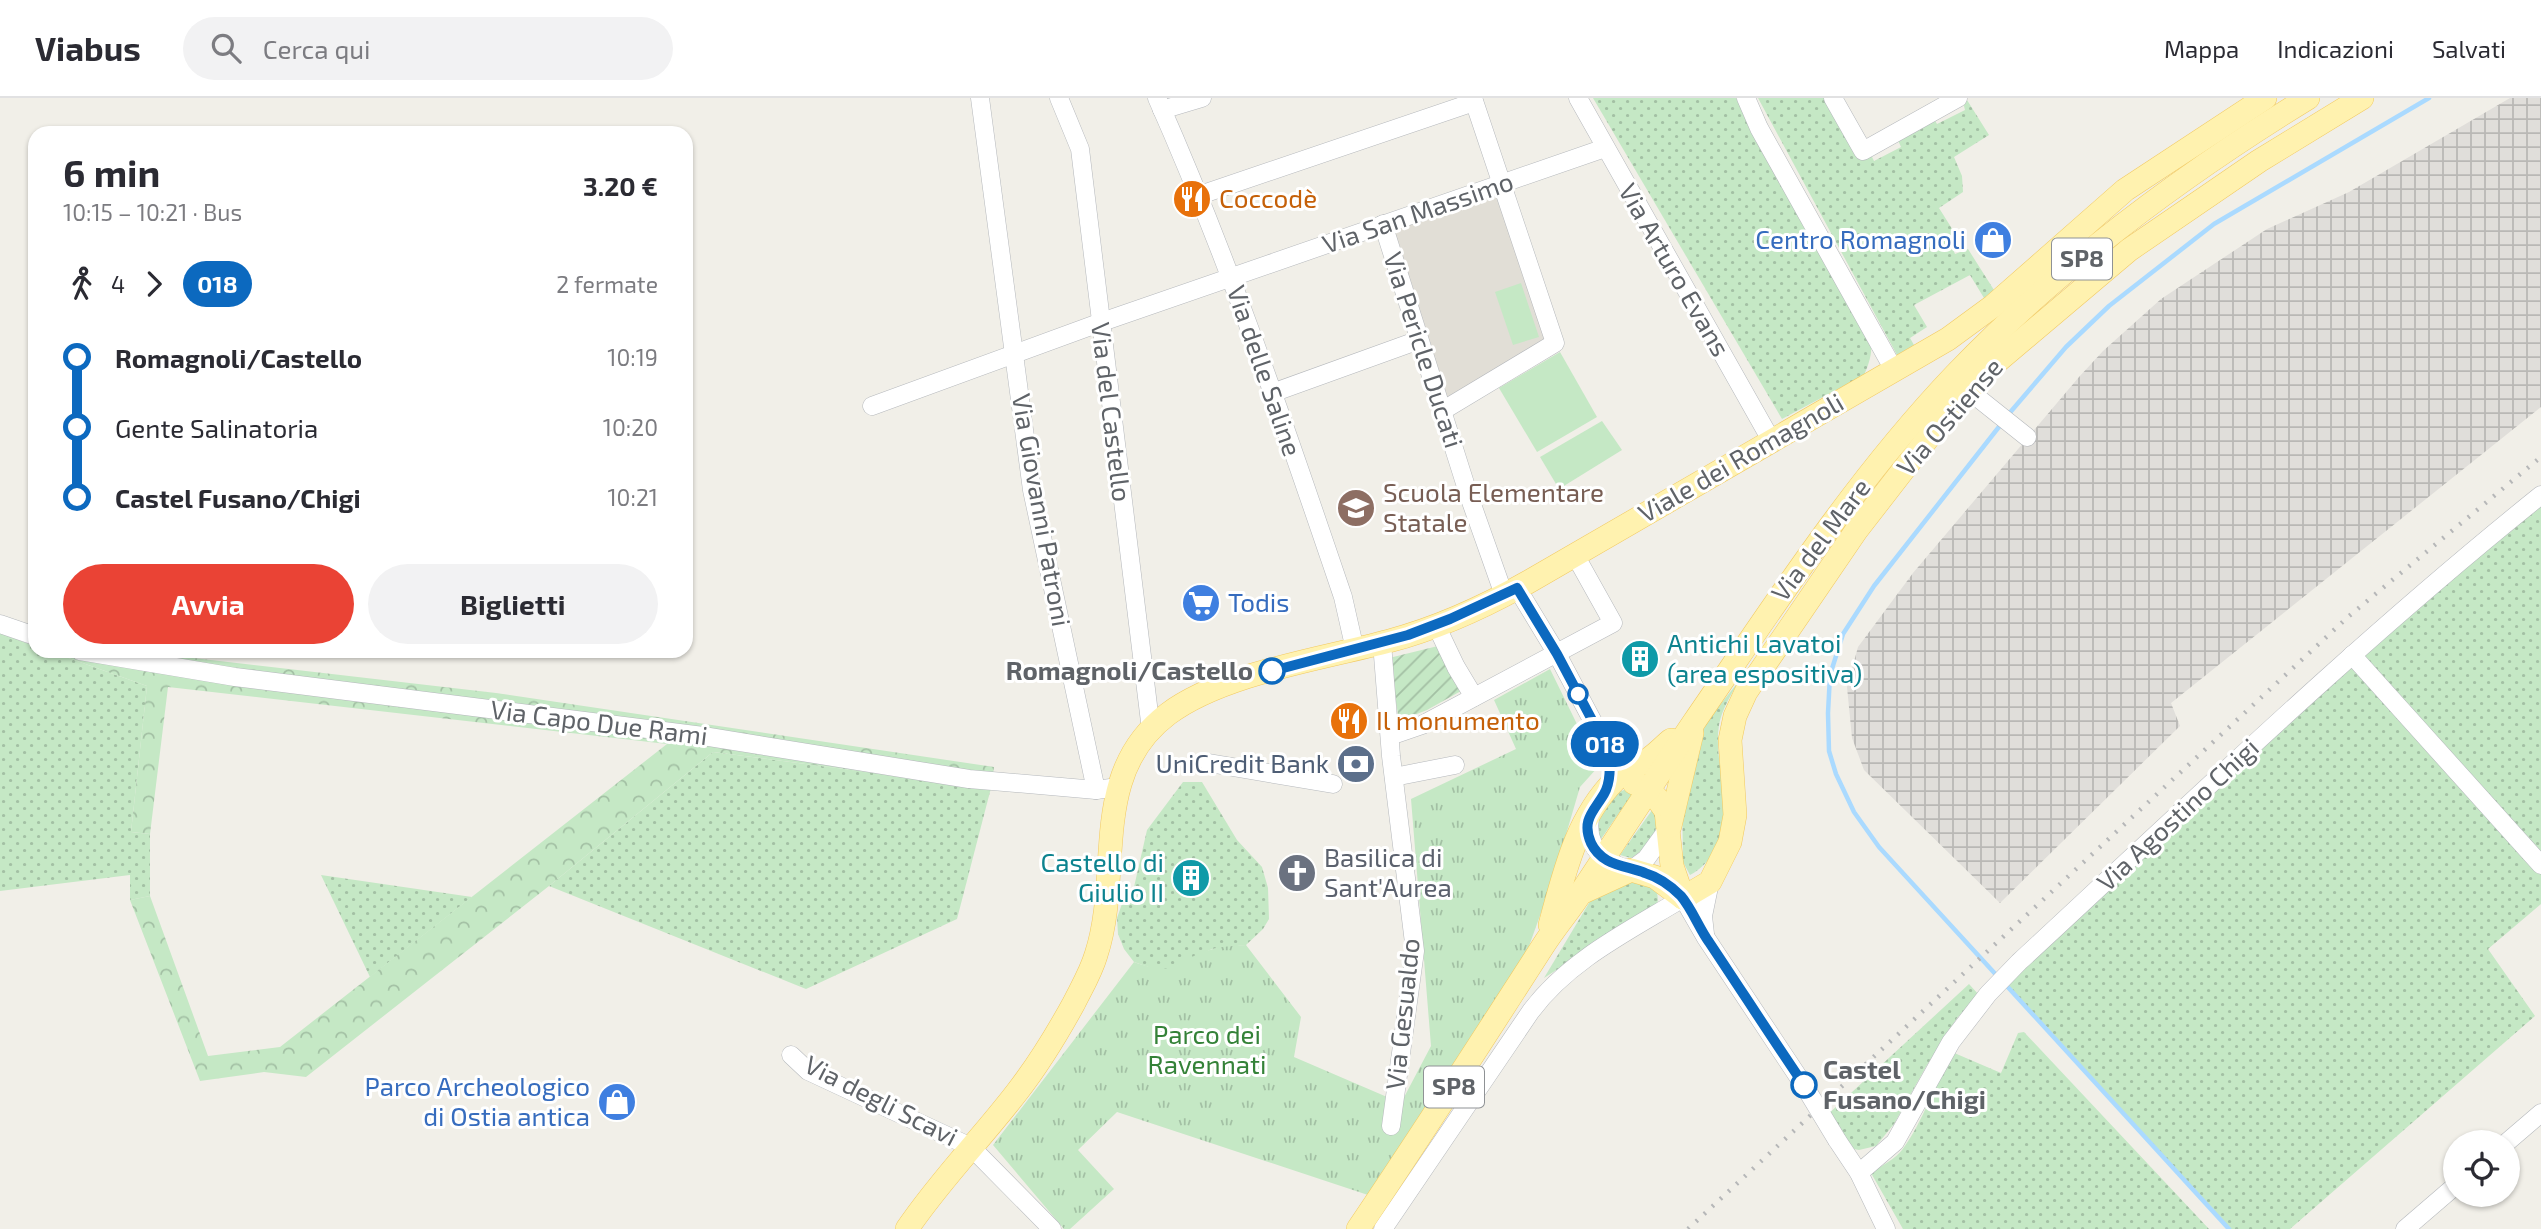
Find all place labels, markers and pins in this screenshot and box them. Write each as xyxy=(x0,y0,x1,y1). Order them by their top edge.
restaurant icon: Coccodè xyxy=(1171,178,1213,220)
place label: Coccodè xyxy=(1219,182,1317,213)
shop icon: Centro Romagnoli xyxy=(1972,219,2014,261)
place label: Centro Romagnoli xyxy=(1755,223,1966,254)
place label: Scuola Elementare Statale xyxy=(1383,476,1604,537)
school or university icon: Scuola Elementare Statale xyxy=(1335,487,1377,529)
supermarket icon: Todis xyxy=(1180,582,1222,624)
place label: Todis xyxy=(1228,586,1290,617)
place label: Antichi Lavatoi (area espositiva) xyxy=(1667,627,1862,688)
building icon: Antichi Lavatoi (area espositiva) xyxy=(1619,638,1661,680)
place label: Romagnoli/Castello xyxy=(1006,654,1253,685)
marker: Romagnoli/Castello xyxy=(1259,658,1285,684)
unlabelled marker xyxy=(1568,684,1588,704)
restaurant icon: Il monumento xyxy=(1328,700,1370,742)
place label: Il monumento xyxy=(1376,704,1540,735)
bank icon: UniCredit Bank xyxy=(1335,743,1377,785)
place label: UniCredit Bank xyxy=(1155,747,1329,778)
place label: Basilica di Sant'Aurea xyxy=(1324,841,1452,902)
place label: Castello di Giulio II xyxy=(1040,846,1164,907)
church icon: Basilica di Sant'Aurea xyxy=(1276,852,1318,894)
building icon: Castello di Giulio II xyxy=(1170,857,1212,899)
place label: Castel Fusano/Chigi xyxy=(1823,1053,1986,1114)
place label: Parco Archeologico di Ostia antica xyxy=(364,1070,590,1131)
marker: Castel Fusano/Chigi xyxy=(1791,1072,1817,1098)
shop icon: Parco Archeologico di Ostia antica xyxy=(596,1081,638,1123)

